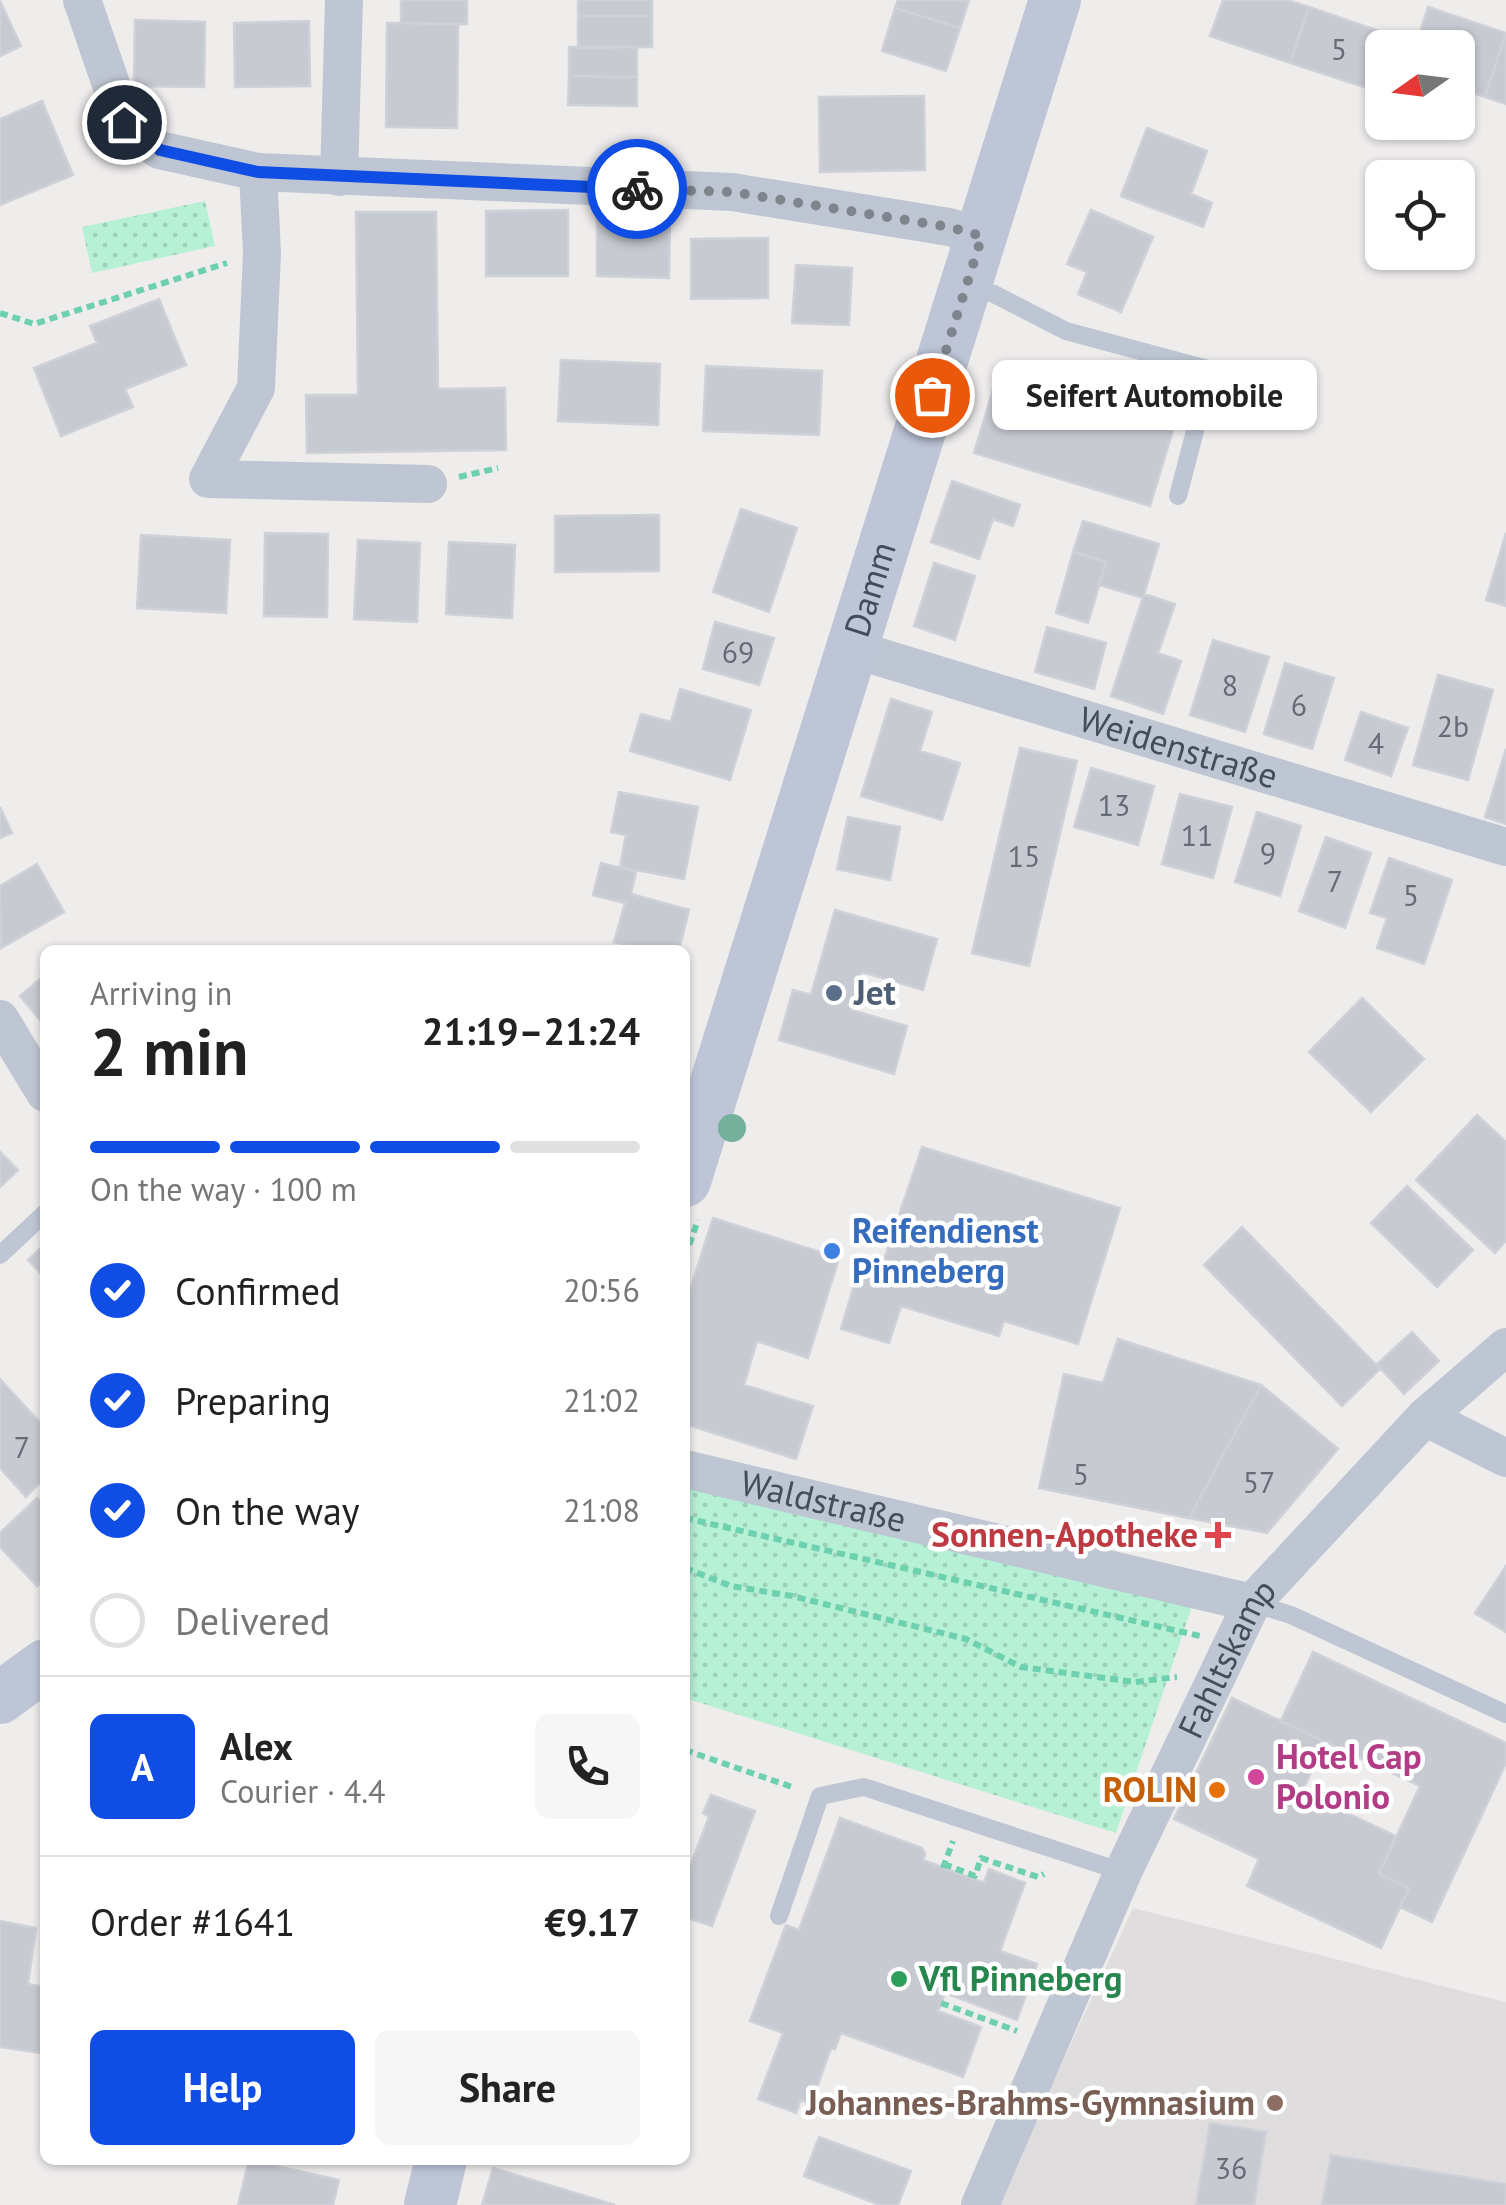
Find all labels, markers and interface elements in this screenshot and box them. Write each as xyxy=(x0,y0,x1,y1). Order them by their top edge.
house number: 5 xyxy=(1331,29,1347,68)
north arrow xyxy=(1365,30,1475,140)
map controls xyxy=(1365,30,1475,270)
pin xyxy=(82,80,167,165)
icon: home xyxy=(97,95,152,150)
courier xyxy=(587,139,687,239)
button: locate xyxy=(1365,160,1475,270)
icon: bike xyxy=(610,162,665,217)
pin xyxy=(890,353,975,438)
callout: Seifert Automobile xyxy=(992,360,1317,430)
icon: bag xyxy=(905,368,960,423)
text: Seifert Automobile xyxy=(1026,374,1283,416)
street label: Damm xyxy=(833,536,906,642)
house number: 69 xyxy=(722,632,754,671)
house number: 8 xyxy=(1222,665,1238,704)
house number: 6 xyxy=(1291,685,1307,724)
street label: Weidenstraße xyxy=(1074,695,1283,798)
house number: 2b xyxy=(1437,706,1469,745)
house number: 4 xyxy=(1368,723,1384,762)
house number: 13 xyxy=(1098,785,1130,824)
house number: 11 xyxy=(1181,815,1213,854)
house number: 9 xyxy=(1260,833,1276,872)
house number: 15 xyxy=(1008,836,1040,875)
house number: 7 xyxy=(1327,861,1343,900)
house number: 5 xyxy=(1403,875,1419,914)
place label: Jet xyxy=(853,969,896,1015)
text: Arriving in xyxy=(90,972,232,1014)
marker: Jet xyxy=(823,982,845,1004)
text: 21:19–21:24 xyxy=(422,1006,640,1055)
text: 2 min xyxy=(90,1009,249,1093)
text: On the way · 100 m xyxy=(90,1168,357,1210)
place label: Reifendienst Pinneberg xyxy=(852,1207,1039,1293)
marker: Reifendienst Pinneberg xyxy=(821,1240,843,1262)
icon: check xyxy=(90,1263,145,1318)
text: Confirmed xyxy=(175,1266,341,1315)
text: 20:56 xyxy=(563,1269,640,1311)
icon: check xyxy=(90,1373,145,1428)
text: Preparing xyxy=(175,1376,331,1425)
text: 21:02 xyxy=(563,1379,640,1421)
house number: 7 xyxy=(14,1427,30,1466)
house number: 5 xyxy=(1073,1454,1089,1493)
street label: Waldstraße xyxy=(736,1459,911,1542)
house number: 57 xyxy=(1243,1462,1275,1501)
icon: check xyxy=(90,1483,145,1538)
text: On the way xyxy=(175,1486,360,1535)
text: 21:08 xyxy=(563,1489,640,1531)
place label: Sonnen-Apotheke xyxy=(931,1511,1198,1557)
marker: Sonnen-Apotheke xyxy=(1207,1524,1229,1546)
street label: Fahltskamp xyxy=(1167,1568,1286,1745)
text: Delivered xyxy=(175,1596,330,1645)
button: phone xyxy=(535,1714,640,1819)
text: Alex xyxy=(220,1721,293,1770)
place label: Hotel Cap Polonio xyxy=(1276,1733,1422,1819)
text: A xyxy=(131,1742,154,1791)
place label: ROLIN xyxy=(1103,1766,1197,1812)
marker: Hotel Cap Polonio xyxy=(1245,1766,1267,1788)
text: Courier · 4.4 xyxy=(220,1770,386,1812)
marker: ROLIN xyxy=(1206,1779,1228,1801)
text: Order #1641 xyxy=(90,1897,295,1946)
text: €9.17 xyxy=(544,1897,640,1946)
place label: Vfl Pinneberg xyxy=(918,1955,1123,2001)
marker: Vfl Pinneberg xyxy=(888,1968,910,1990)
button: Help xyxy=(90,2030,355,2145)
button: Share xyxy=(375,2030,640,2145)
place label: Johannes-Brahms-Gymnasium xyxy=(805,2079,1255,2125)
marker: Johannes-Brahms-Gymnasium xyxy=(1264,2092,1286,2114)
house number: 36 xyxy=(1215,2148,1247,2187)

